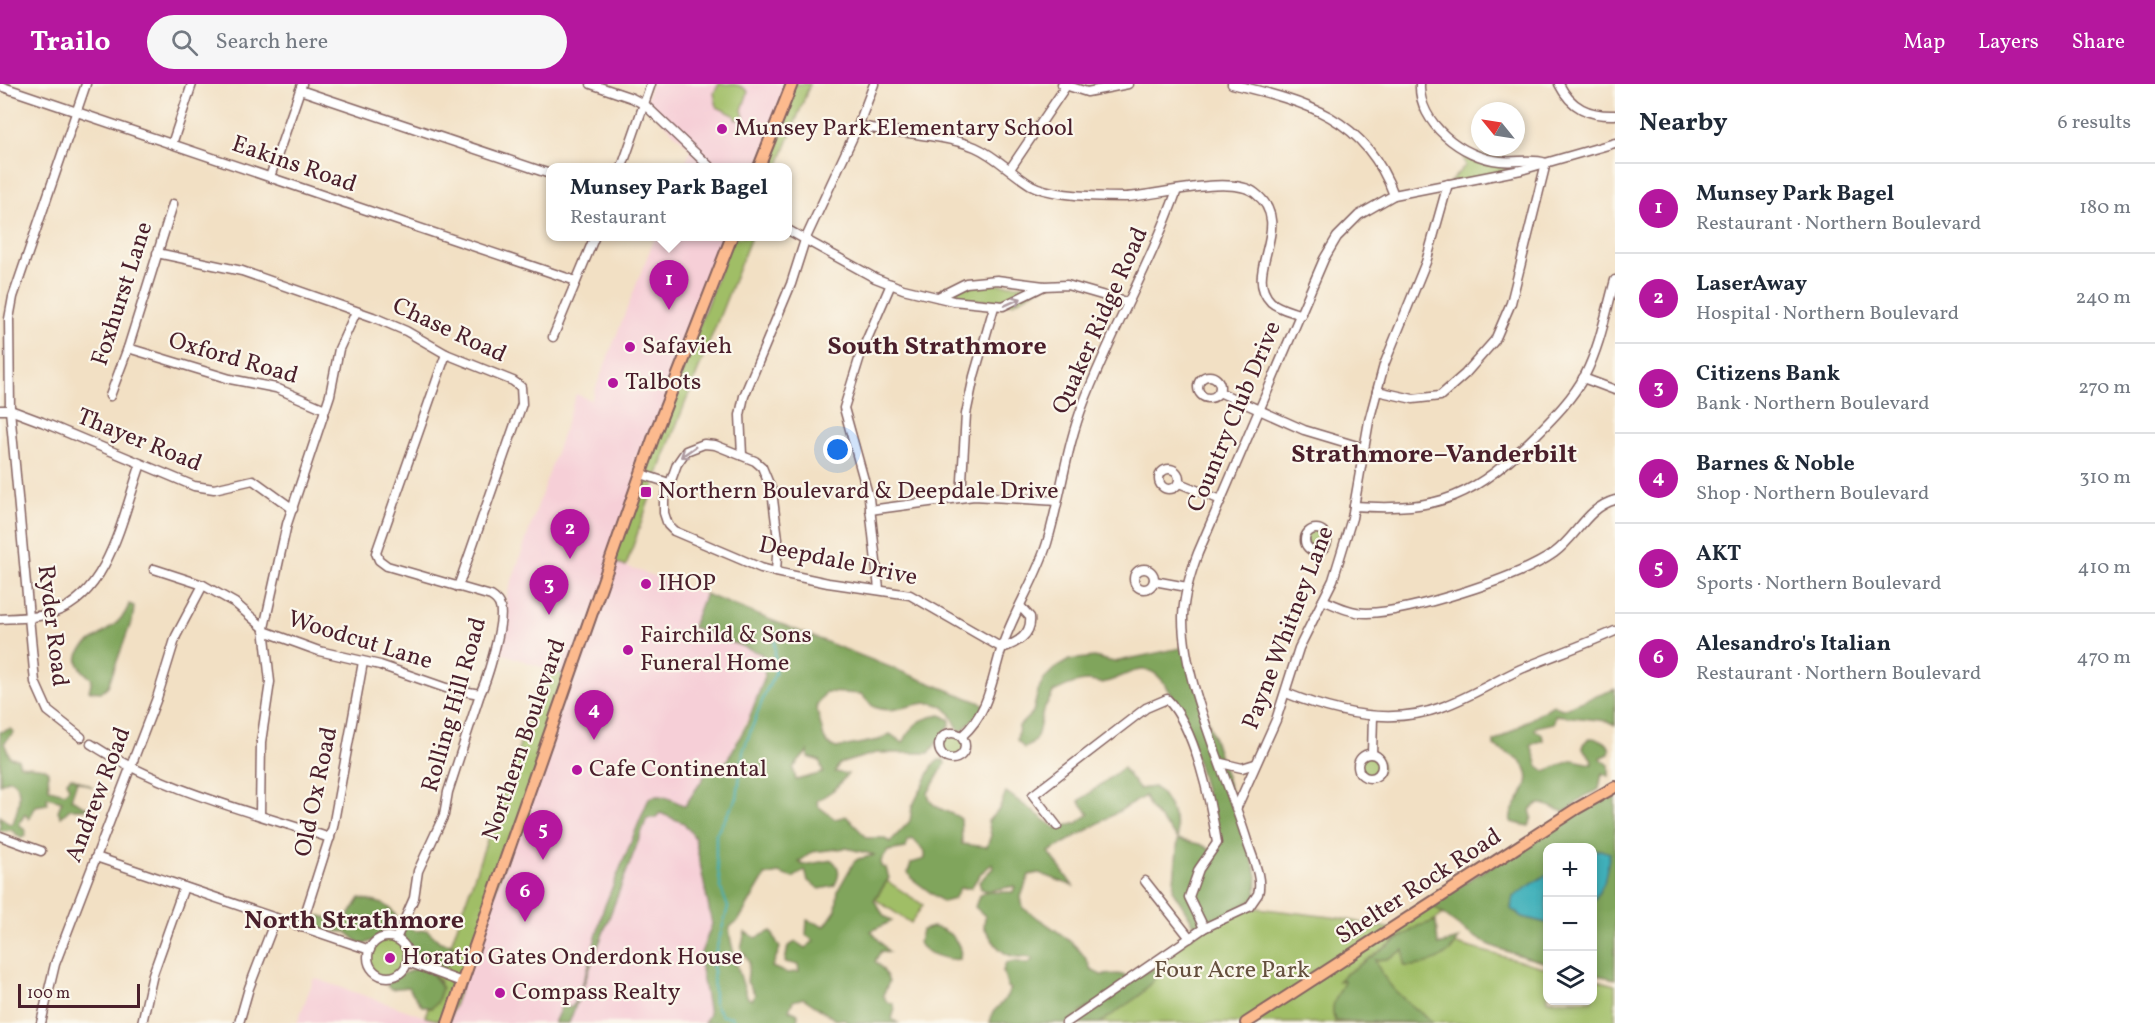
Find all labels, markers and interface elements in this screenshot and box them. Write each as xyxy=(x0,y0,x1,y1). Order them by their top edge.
search box xyxy=(147,15,567,69)
text: Trailo xyxy=(30,23,111,62)
icon: search xyxy=(168,26,201,59)
text: Search here xyxy=(216,27,328,58)
text: Map xyxy=(1903,28,1945,57)
text: Layers xyxy=(1978,28,2039,57)
text: Share xyxy=(2072,28,2125,57)
north arrow xyxy=(1471,102,1525,156)
text: Nearby xyxy=(1639,105,1728,141)
text: 6 results xyxy=(2058,109,2131,137)
place label: Munsey Park Elementary School xyxy=(734,112,1074,146)
marker: Munsey Park Elementary School xyxy=(715,122,729,136)
street label: Eakins Road xyxy=(227,128,361,202)
popup xyxy=(546,163,792,241)
text: Munsey Park Bagel xyxy=(570,173,768,204)
text: Munsey Park Bagel xyxy=(1696,179,1894,210)
text: 1 xyxy=(1654,194,1663,222)
text: 180 m xyxy=(2079,194,2131,222)
text: Restaurant xyxy=(570,204,667,232)
text: Restaurant · Northern Boulevard xyxy=(1696,210,1981,238)
street label: Foxhurst Lane xyxy=(84,218,162,370)
street label: Quaker Ridge Road xyxy=(1044,222,1158,420)
pin: 1 xyxy=(650,260,688,310)
text: LaserAway xyxy=(1696,269,1807,300)
text: 2 xyxy=(1653,284,1664,312)
text: 240 m xyxy=(2076,284,2131,312)
street label: Chase Road xyxy=(386,290,512,372)
one-way arrow xyxy=(1004,296,1022,307)
text: Hospital · Northern Boulevard xyxy=(1696,300,1959,328)
street label: Country Club Drive xyxy=(1179,316,1291,518)
street label: Oxford Road xyxy=(164,324,302,394)
district label: South Strathmore xyxy=(827,329,1047,365)
place label: Safavieh xyxy=(642,330,732,364)
marker: Safavieh xyxy=(623,340,637,354)
text: Citizens Bank xyxy=(1696,359,1840,390)
place label: Talbots xyxy=(625,366,701,400)
text: 3 xyxy=(1653,374,1664,402)
text: 270 m xyxy=(2078,374,2131,402)
marker: Talbots xyxy=(606,376,620,390)
text: Bank · Northern Boulevard xyxy=(1696,390,1930,418)
street label: Thayer Road xyxy=(71,400,207,482)
your location xyxy=(823,435,852,464)
district label: Strathmore–Vanderbilt xyxy=(1291,437,1577,473)
one-way arrow xyxy=(681,446,697,458)
text: Barnes & Noble xyxy=(1696,449,1855,480)
text: 4 xyxy=(1652,464,1665,492)
text: 310 m xyxy=(2079,464,2131,492)
place label: Northern Boulevard & Deepdale Drive xyxy=(658,475,1059,509)
text: Shop · Northern Boulevard xyxy=(1696,480,1929,508)
marker: Northern Boulevard & Deepdale Drive xyxy=(639,485,653,499)
pin: 2 xyxy=(550,510,590,559)
street label: Payne Whitney Lane xyxy=(1235,521,1343,735)
street label: Deepdale Drive xyxy=(755,529,921,595)
text: AKT xyxy=(1696,539,1742,570)
text: 5 xyxy=(1654,554,1663,582)
text: 410 m xyxy=(2078,554,2131,582)
street label: Ryder Road xyxy=(28,563,76,689)
pin: 3 xyxy=(530,566,568,615)
place label: IHOP xyxy=(658,567,716,601)
text: Sports · Northern Boulevard xyxy=(1696,570,1941,598)
marker: IHOP xyxy=(639,577,653,591)
street label: Woodcut Lane xyxy=(283,603,437,679)
street label: Rolling Hill Road xyxy=(414,614,496,796)
place label: Fairchild & Sons Funeral Home xyxy=(640,619,812,681)
text: Alesandro's Italian xyxy=(1696,629,1891,660)
street label: Northern Boulevard xyxy=(474,634,576,846)
marker: Fairchild & Sons Funeral Home xyxy=(621,643,635,657)
text: 6 xyxy=(1653,644,1664,672)
text: 470 m xyxy=(2076,644,2131,672)
text: Restaurant · Northern Boulevard xyxy=(1696,660,1981,688)
pin: 4 xyxy=(574,690,614,740)
street label: Andrew Road xyxy=(58,722,140,868)
street label: Old Ox Road xyxy=(287,724,347,860)
place label: Cafe Continental xyxy=(589,753,767,787)
marker: Cafe Continental xyxy=(570,763,584,777)
pin: 5 xyxy=(524,810,562,860)
street label: Shelter Rock Road xyxy=(1329,821,1509,953)
map controls xyxy=(1543,843,1597,1005)
button: + xyxy=(1543,843,1597,897)
pin: 6 xyxy=(506,872,544,922)
button: − xyxy=(1543,897,1597,951)
district label: North Strathmore xyxy=(244,903,464,939)
place label: Horatio Gates Onderdonk House xyxy=(402,941,743,975)
marker: Horatio Gates Onderdonk House xyxy=(383,951,397,965)
button: layers xyxy=(1543,951,1597,1005)
park label: Four Acre Park xyxy=(1154,954,1310,988)
place label: Compass Realty xyxy=(512,976,681,1010)
scale bar xyxy=(18,981,140,1008)
text: 100 m xyxy=(27,983,70,1005)
marker: Compass Realty xyxy=(493,986,507,1000)

